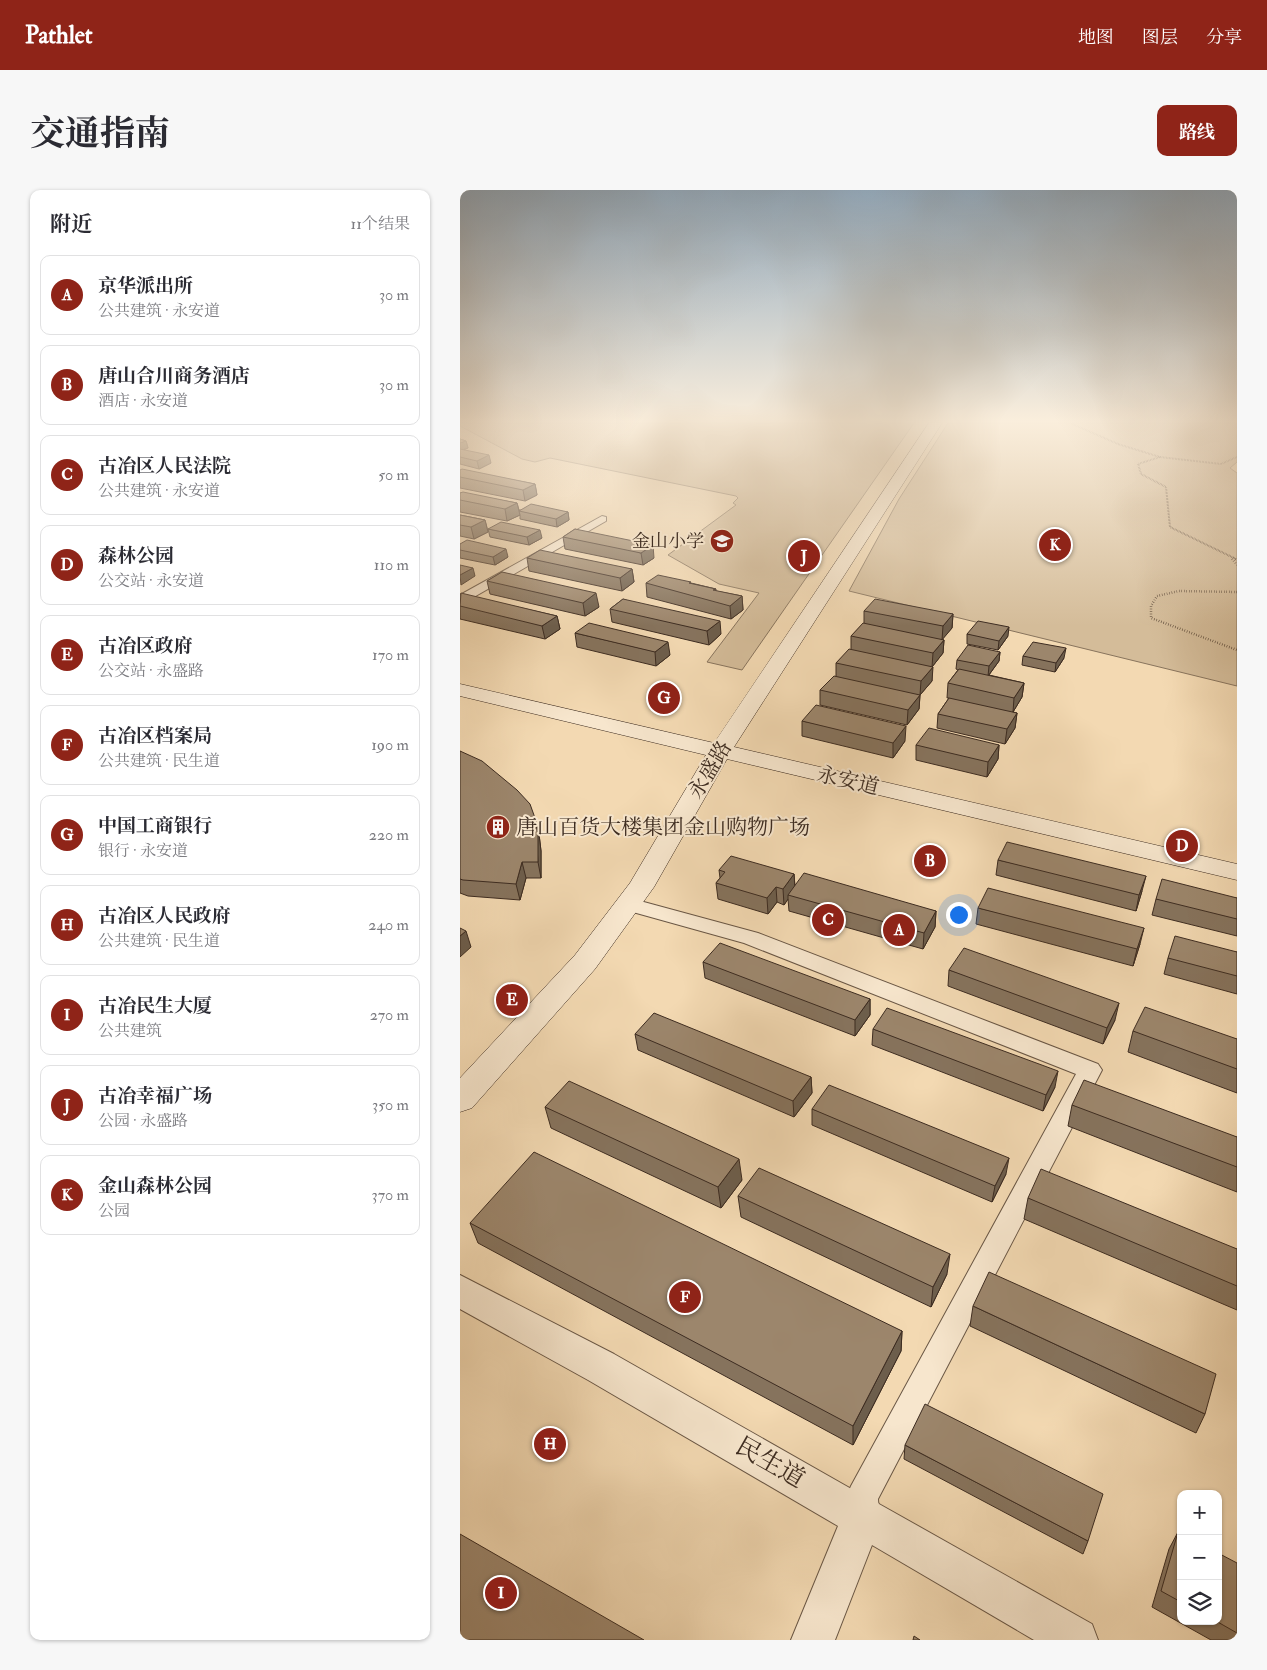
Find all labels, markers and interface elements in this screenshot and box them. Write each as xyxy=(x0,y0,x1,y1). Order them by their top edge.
text: Pathlet xyxy=(25,20,93,51)
text: 地图 xyxy=(1078,26,1114,49)
text: 图层 xyxy=(1142,26,1178,49)
text: 分享 xyxy=(1206,26,1242,49)
button: 路线 xyxy=(1157,105,1237,156)
text: 交通指南 xyxy=(30,112,170,156)
text: 附近 xyxy=(50,211,92,238)
text: 11个结果 xyxy=(351,214,410,234)
text: 京华派出所 xyxy=(98,274,193,298)
text: A xyxy=(62,285,72,305)
text: 30 m xyxy=(379,285,409,305)
text: 公共建筑 · 永安道 xyxy=(98,301,220,321)
text: 唐山合川商务酒店 xyxy=(98,364,250,388)
text: B xyxy=(62,375,72,395)
text: 30 m xyxy=(379,375,409,395)
text: 酒店 · 永安道 xyxy=(98,391,188,411)
text: 古冶区人民法院 xyxy=(98,454,231,478)
text: C xyxy=(61,465,73,485)
text: 50 m xyxy=(378,465,409,485)
text: 公共建筑 · 永安道 xyxy=(98,481,220,501)
pin: K xyxy=(1039,526,1071,564)
school or university icon: 金山小学 xyxy=(709,528,735,554)
place label: 金山小学 xyxy=(632,530,704,553)
pin: J xyxy=(788,537,820,575)
text: 森林公园 xyxy=(98,544,174,568)
text: D xyxy=(60,555,74,575)
text: 110 m xyxy=(374,555,409,575)
text: 公交站 · 永安道 xyxy=(98,571,204,591)
text: 古冶区政府 xyxy=(98,634,193,658)
text: E xyxy=(61,645,73,665)
text: 170 m xyxy=(372,645,409,665)
text: 公交站 · 永盛路 xyxy=(98,661,204,681)
pin: G xyxy=(648,679,680,717)
text: 古冶区档案局 xyxy=(98,724,212,748)
text: F xyxy=(62,735,72,755)
text: 190 m xyxy=(371,735,409,755)
street label: 永盛路 xyxy=(682,736,738,804)
text: 公共建筑 · 民生道 xyxy=(98,751,220,771)
street label: 永安道 xyxy=(814,761,882,801)
text: 中国工商银行 xyxy=(98,814,212,838)
building icon: 唐山百货大楼集团金山购物广场 xyxy=(485,814,511,840)
place label: 唐山百货大楼集团金山购物广场 xyxy=(516,814,810,841)
text: G xyxy=(60,825,74,845)
text: 220 m xyxy=(369,825,409,845)
pin: D xyxy=(1166,827,1198,865)
text: 银行 · 永安道 xyxy=(98,841,188,861)
pin: B xyxy=(914,842,946,880)
pin: C xyxy=(812,901,844,939)
your location xyxy=(946,902,972,928)
text: 古冶区人民政府 xyxy=(98,904,231,928)
pin: A xyxy=(883,911,915,949)
text: H xyxy=(60,915,74,935)
text: 240 m xyxy=(368,915,409,935)
text: 公共建筑 · 民生道 xyxy=(98,931,220,951)
pin: E xyxy=(496,981,528,1019)
text: 古冶民生大厦 xyxy=(98,994,212,1018)
text: I xyxy=(64,1005,70,1025)
text: 270 m xyxy=(370,1005,409,1025)
text: 公共建筑 xyxy=(98,1021,162,1041)
text: 古冶幸福广场 xyxy=(98,1084,212,1108)
text: J xyxy=(64,1095,70,1115)
text: 350 m xyxy=(372,1095,409,1115)
text: 公园 · 永盛路 xyxy=(98,1111,188,1131)
text: 金山森林公园 xyxy=(98,1174,212,1198)
text: K xyxy=(61,1185,73,1205)
text: 370 m xyxy=(372,1185,409,1205)
text: 公园 xyxy=(98,1201,130,1221)
pin: F xyxy=(669,1278,701,1316)
pin: H xyxy=(534,1425,566,1463)
street label: 民生道 xyxy=(730,1431,810,1495)
map controls xyxy=(1177,1490,1222,1625)
button: + xyxy=(1177,1490,1222,1535)
button: − xyxy=(1177,1535,1222,1580)
pin: I xyxy=(485,1574,517,1612)
button: layers xyxy=(1177,1580,1222,1625)

